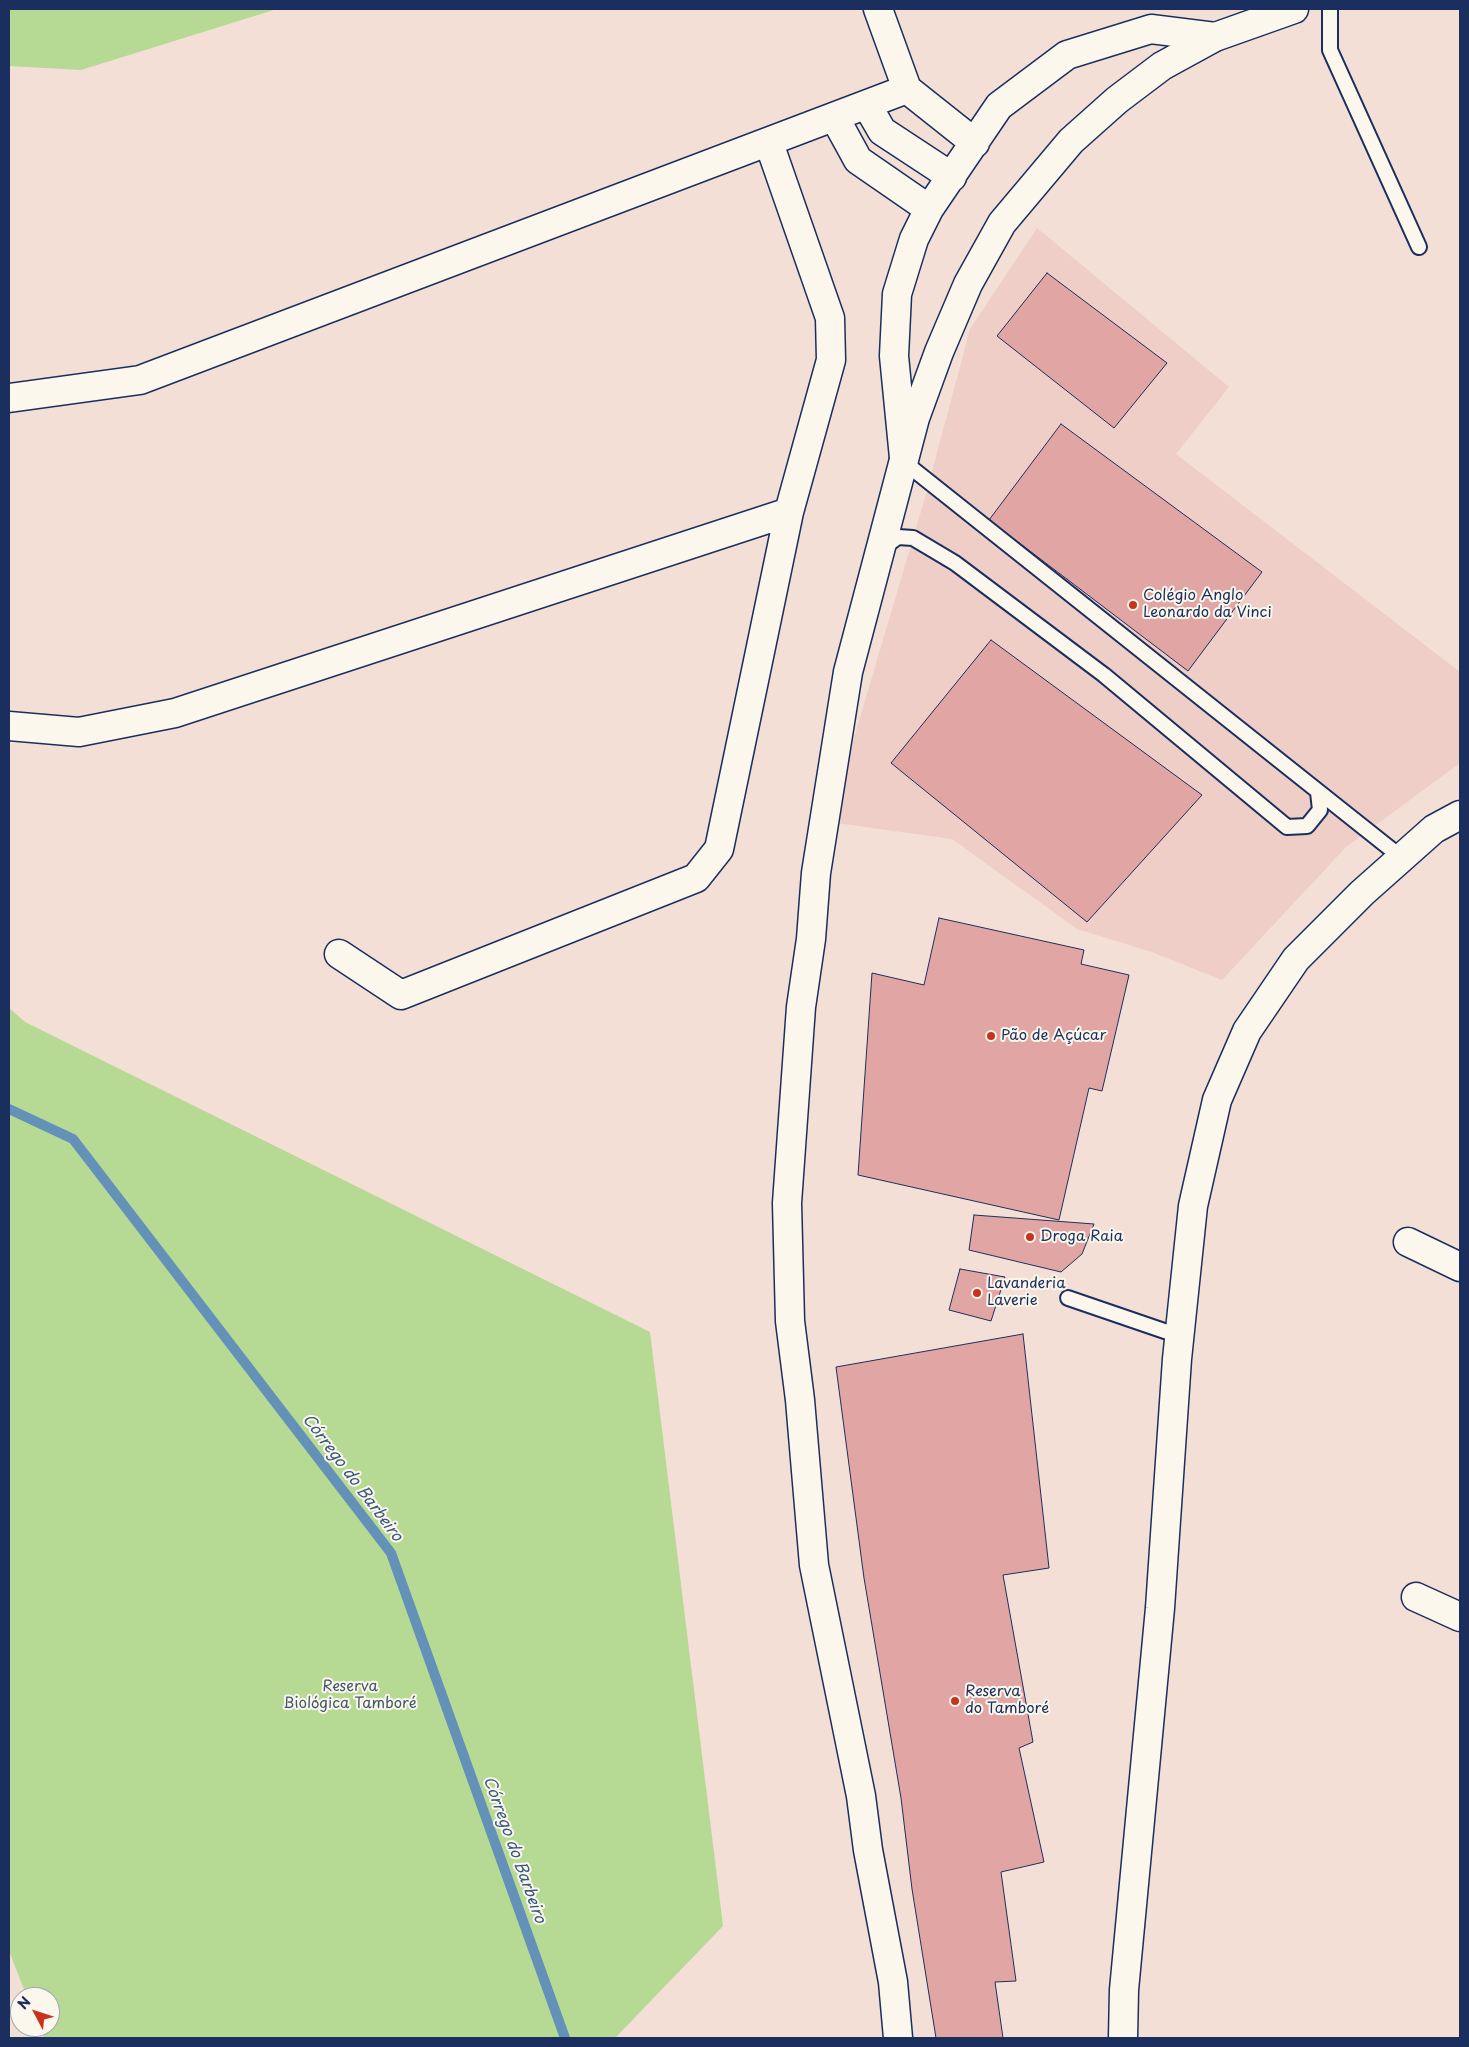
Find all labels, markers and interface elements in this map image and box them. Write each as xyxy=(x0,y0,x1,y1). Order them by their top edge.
place label: Colégio Anglo Leonardo da Vinci xyxy=(1143,587,1272,622)
marker: Colégio Anglo Leonardo da Vinci xyxy=(1127,599,1139,611)
place label: Pão de Açúcar xyxy=(1001,1027,1106,1045)
marker: Pão de Açúcar xyxy=(985,1030,997,1042)
place label: Droga Raia xyxy=(1040,1228,1123,1246)
marker: Droga Raia xyxy=(1024,1231,1036,1243)
place label: Lavanderia Laverie xyxy=(987,1275,1066,1310)
marker: Lavanderia Laverie xyxy=(971,1287,983,1299)
water label: Córrego do Barbeiro xyxy=(298,1410,406,1546)
park label: Reserva Biológica Tamboré xyxy=(283,1678,417,1713)
place label: Reserva do Tamboré xyxy=(965,1683,1049,1718)
marker: Reserva do Tamboré xyxy=(949,1695,961,1707)
water label: Córrego do Barbeiro xyxy=(479,1774,549,1926)
north arrow xyxy=(10,1987,60,2037)
text: N xyxy=(12,1992,36,2014)

